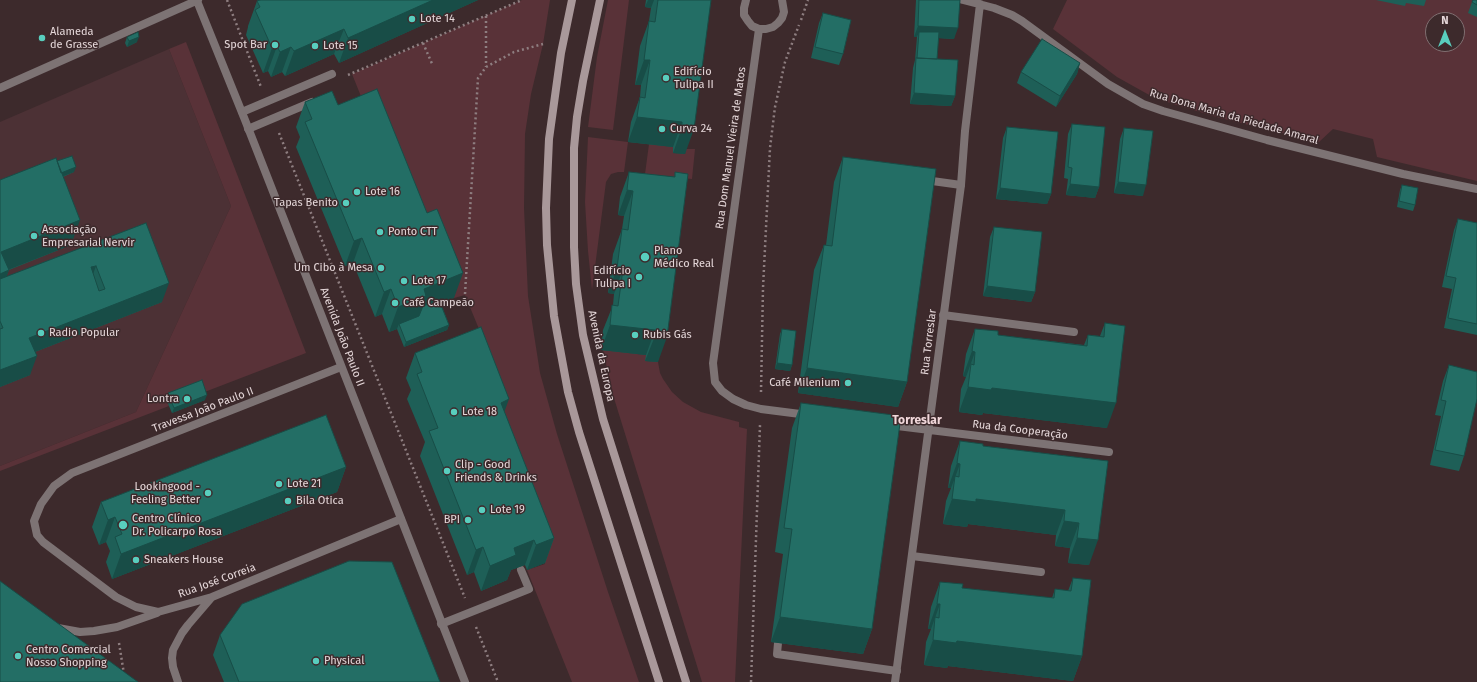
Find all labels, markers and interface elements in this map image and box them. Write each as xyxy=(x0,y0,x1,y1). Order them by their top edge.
place label: Lote 14 xyxy=(420,12,455,26)
north arrow xyxy=(1425,12,1465,52)
marker: Lote 14 xyxy=(407,14,417,24)
text: N xyxy=(1441,14,1449,27)
place label: Alameda de Grasse xyxy=(50,25,98,51)
marker: Alameda de Grasse xyxy=(37,33,47,43)
place label: Spot Bar xyxy=(224,38,267,52)
place label: Lote 15 xyxy=(323,39,358,53)
marker: Spot Bar xyxy=(270,40,280,50)
marker: Lote 15 xyxy=(310,41,320,51)
place label: Edifício Tulipa II xyxy=(674,65,714,91)
street label: Rua Dom Manuel Vieira de Matos xyxy=(713,66,749,230)
marker: Edifício Tulipa II xyxy=(661,73,671,83)
street label: Rua Dona Maria da Piedade Amaral xyxy=(1148,86,1320,148)
place label: Curva 24 xyxy=(670,122,712,136)
marker: Curva 24 xyxy=(657,124,667,134)
place label: Lote 16 xyxy=(365,185,400,199)
marker: Lote 16 xyxy=(352,187,362,197)
place label: Tapas Benito xyxy=(274,196,338,210)
marker: Tapas Benito xyxy=(341,198,351,208)
place label: Associação Empresarial Nervir xyxy=(42,223,135,249)
place label: Ponto CTT xyxy=(388,225,437,239)
marker: Ponto CTT xyxy=(375,227,385,237)
marker: Associação Empresarial Nervir xyxy=(29,231,39,241)
place label: Plano Médico Real xyxy=(654,244,714,270)
marker: Plano Médico Real xyxy=(639,251,651,263)
place label: Um Cibo à Mesa xyxy=(294,261,373,275)
marker: Um Cibo à Mesa xyxy=(376,263,386,273)
place label: Edifício Tulipa I xyxy=(593,264,631,290)
marker: Edifício Tulipa I xyxy=(634,272,644,282)
place label: Lote 17 xyxy=(412,274,446,288)
marker: Lote 17 xyxy=(399,276,409,286)
street label: Avenida João Paulo II xyxy=(317,286,367,388)
place label: Café Campeão xyxy=(403,296,474,310)
marker: Café Campeão xyxy=(390,298,400,308)
street label: Rua Torreslar xyxy=(918,308,940,376)
street label: Avenida da Europa xyxy=(585,309,617,403)
place label: Radio Popular xyxy=(49,326,119,340)
marker: Radio Popular xyxy=(36,328,46,338)
place label: Rubis Gás xyxy=(643,328,692,342)
marker: Rubis Gás xyxy=(630,330,640,340)
place label: Café Milenium xyxy=(769,376,840,390)
marker: Café Milenium xyxy=(843,378,853,388)
street label: Travessa João Paulo II xyxy=(150,385,256,435)
place label: Lontra xyxy=(147,392,179,406)
marker: Lontra xyxy=(182,394,192,404)
place label: Lote 18 xyxy=(462,405,497,419)
marker: Lote 18 xyxy=(449,407,459,417)
district label: Torreslar xyxy=(892,414,942,428)
street label: Rua da Cooperação xyxy=(971,418,1069,442)
place label: Clip - Good Friends & Drinks xyxy=(455,458,537,484)
marker: Clip - Good Friends & Drinks xyxy=(442,466,452,476)
place label: Lote 21 xyxy=(287,477,321,491)
marker: Lote 21 xyxy=(274,479,284,489)
place label: Lookingood - Feeling Better xyxy=(131,480,200,506)
marker: Lookingood - Feeling Better xyxy=(203,488,213,498)
place label: Bila Otica xyxy=(296,494,344,508)
marker: Bila Otica xyxy=(283,496,293,506)
place label: Lote 19 xyxy=(490,503,525,517)
marker: Lote 19 xyxy=(477,505,487,515)
place label: Centro Clínico Dr. Policarpo Rosa xyxy=(132,512,222,538)
place label: BPI xyxy=(444,513,460,527)
marker: BPI xyxy=(463,515,473,525)
marker: Centro Clínico Dr. Policarpo Rosa xyxy=(117,519,129,531)
place label: Sneakers House xyxy=(144,553,223,567)
marker: Sneakers House xyxy=(131,555,141,565)
street label: Rua José Correia xyxy=(177,561,257,601)
place label: Centro Comercial Nosso Shopping xyxy=(26,643,111,669)
marker: Centro Comercial Nosso Shopping xyxy=(13,651,23,661)
place label: Physical xyxy=(324,654,364,668)
marker: Physical xyxy=(311,656,321,666)

